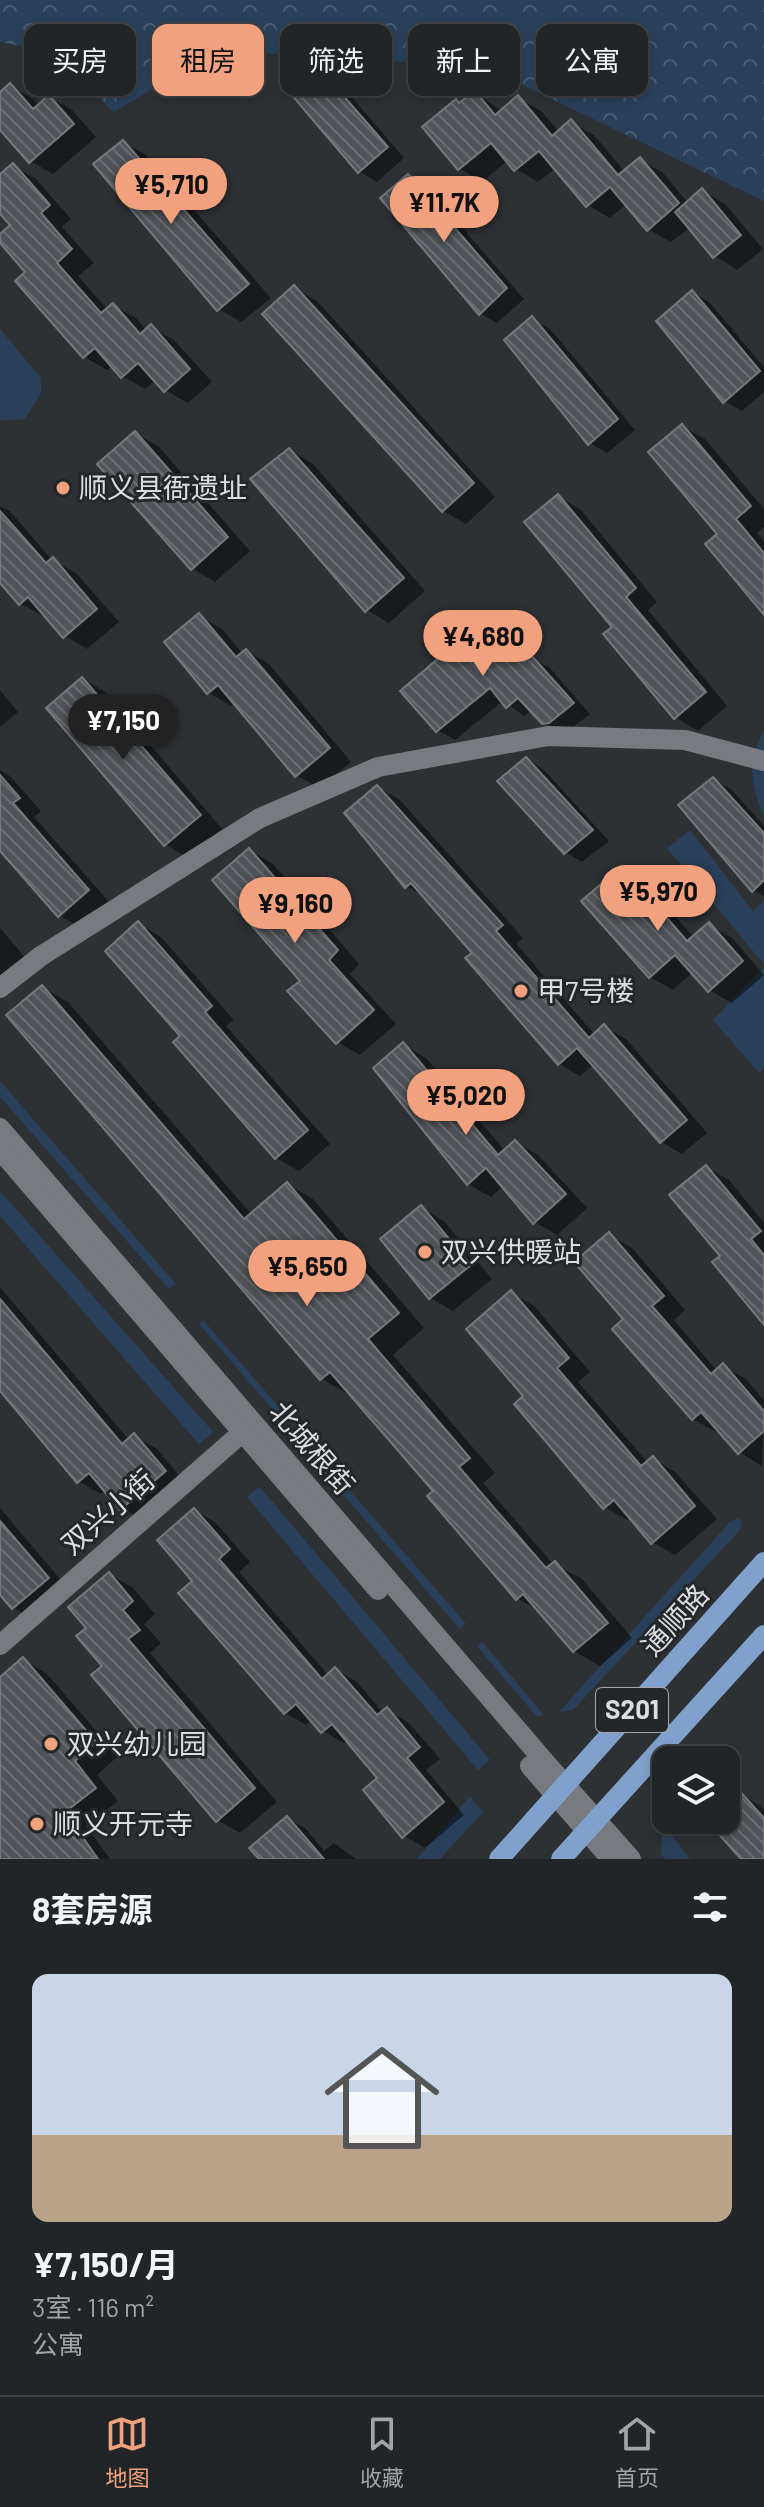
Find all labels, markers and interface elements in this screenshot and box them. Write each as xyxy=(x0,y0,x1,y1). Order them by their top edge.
chip: 买房 xyxy=(24,24,136,96)
chip: 租房 xyxy=(152,24,264,96)
chip: 筛选 xyxy=(280,24,392,96)
chip: 新上 xyxy=(408,24,520,96)
chip: 公寓 xyxy=(536,24,648,96)
pin: ¥5,710 xyxy=(106,158,236,226)
text: ¥5,710 xyxy=(133,168,209,199)
pin: ¥11.7K xyxy=(379,176,509,244)
text: ¥11.7K xyxy=(408,186,480,217)
place label: 顺义县衙遗址 xyxy=(79,470,247,504)
marker: 顺义县衙遗址 xyxy=(54,479,72,497)
pin: ¥4,680 xyxy=(418,610,548,678)
text: ¥4,680 xyxy=(441,620,525,651)
pin: ¥7,150 xyxy=(58,694,188,762)
text: ¥7,150 xyxy=(86,704,160,735)
pin: ¥5,970 xyxy=(593,865,723,933)
text: ¥5,970 xyxy=(618,875,698,906)
pin: ¥9,160 xyxy=(230,877,360,945)
text: ¥9,160 xyxy=(257,887,333,918)
place label: 甲7号楼 xyxy=(537,973,634,1007)
marker: 甲7号楼 xyxy=(512,982,530,1000)
pin: ¥5,020 xyxy=(401,1069,531,1137)
text: ¥5,020 xyxy=(425,1079,507,1110)
place label: 双兴供暖站 xyxy=(441,1234,581,1268)
pin: ¥5,650 xyxy=(242,1240,372,1308)
marker: 双兴供暖站 xyxy=(416,1243,434,1261)
text: ¥5,650 xyxy=(266,1250,348,1281)
street label: 北城根街 xyxy=(263,1394,362,1501)
street label: 双兴小街 xyxy=(54,1462,161,1561)
street label: 通顺路 xyxy=(634,1577,715,1662)
road number: S201 xyxy=(596,1688,668,1732)
place label: 双兴幼儿园 xyxy=(67,1726,207,1760)
marker: 双兴幼儿园 xyxy=(42,1735,60,1753)
map controls xyxy=(652,1746,740,1834)
button: layers xyxy=(652,1746,740,1834)
place label: 顺义开元寺 xyxy=(53,1806,193,1840)
marker: 顺义开元寺 xyxy=(28,1815,46,1833)
icon: filters xyxy=(688,1885,732,1929)
text: 8套房源 xyxy=(32,1888,152,1929)
icon: home xyxy=(310,2026,454,2170)
text: ¥7,150/月 xyxy=(32,2243,179,2284)
text: 3室 · 116 m² xyxy=(32,2291,154,2322)
text: 公寓 xyxy=(32,2328,84,2359)
tab: 地图 xyxy=(105,2412,149,2492)
tab: 收藏 xyxy=(360,2412,404,2492)
tab: 首页 xyxy=(615,2412,659,2492)

